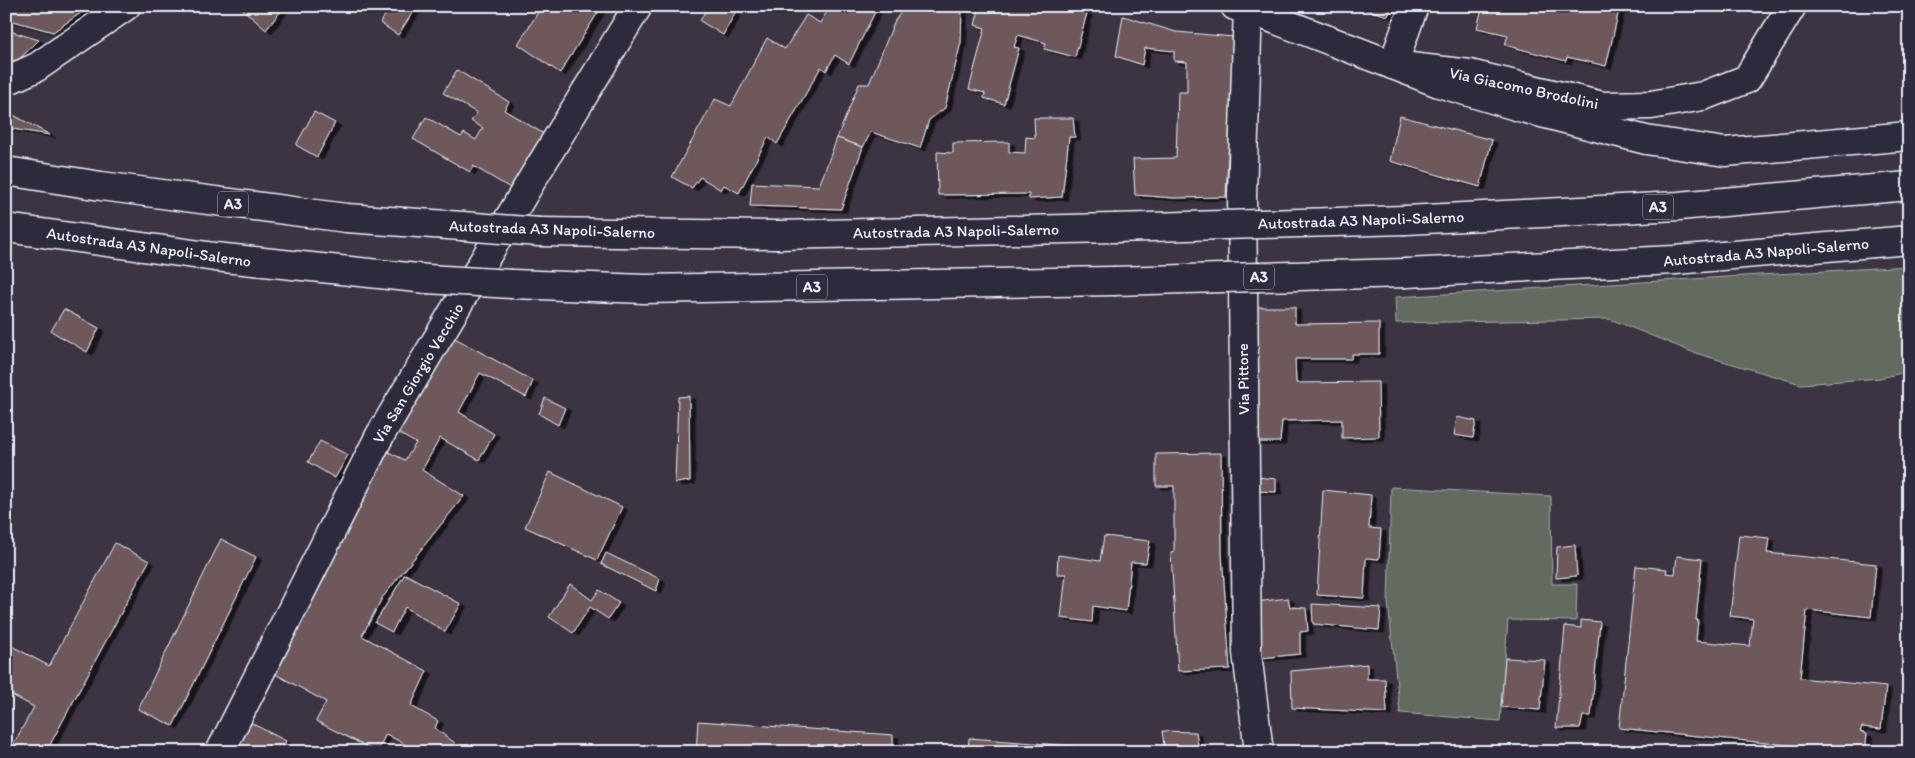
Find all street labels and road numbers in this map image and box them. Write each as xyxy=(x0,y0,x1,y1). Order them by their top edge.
street label: Via Giacomo Brodolini xyxy=(1448,63,1600,113)
road number: A3 xyxy=(218,192,248,216)
road number: A3 xyxy=(1643,194,1673,220)
street label: Autostrada A3 Napoli-Salerno xyxy=(1258,207,1464,233)
street label: Autostrada A3 Napoli-Salerno xyxy=(449,216,655,242)
street label: Autostrada A3 Napoli-Salerno xyxy=(853,220,1059,242)
street label: Autostrada A3 Napoli-Salerno xyxy=(45,223,253,271)
street label: Autostrada A3 Napoli-Salerno xyxy=(1662,234,1870,270)
road number: A3 xyxy=(1244,264,1274,290)
road number: A3 xyxy=(797,274,827,300)
street label: Via San Giorgio Vecchio xyxy=(368,299,468,447)
street label: Via Pittore xyxy=(1233,343,1253,415)

